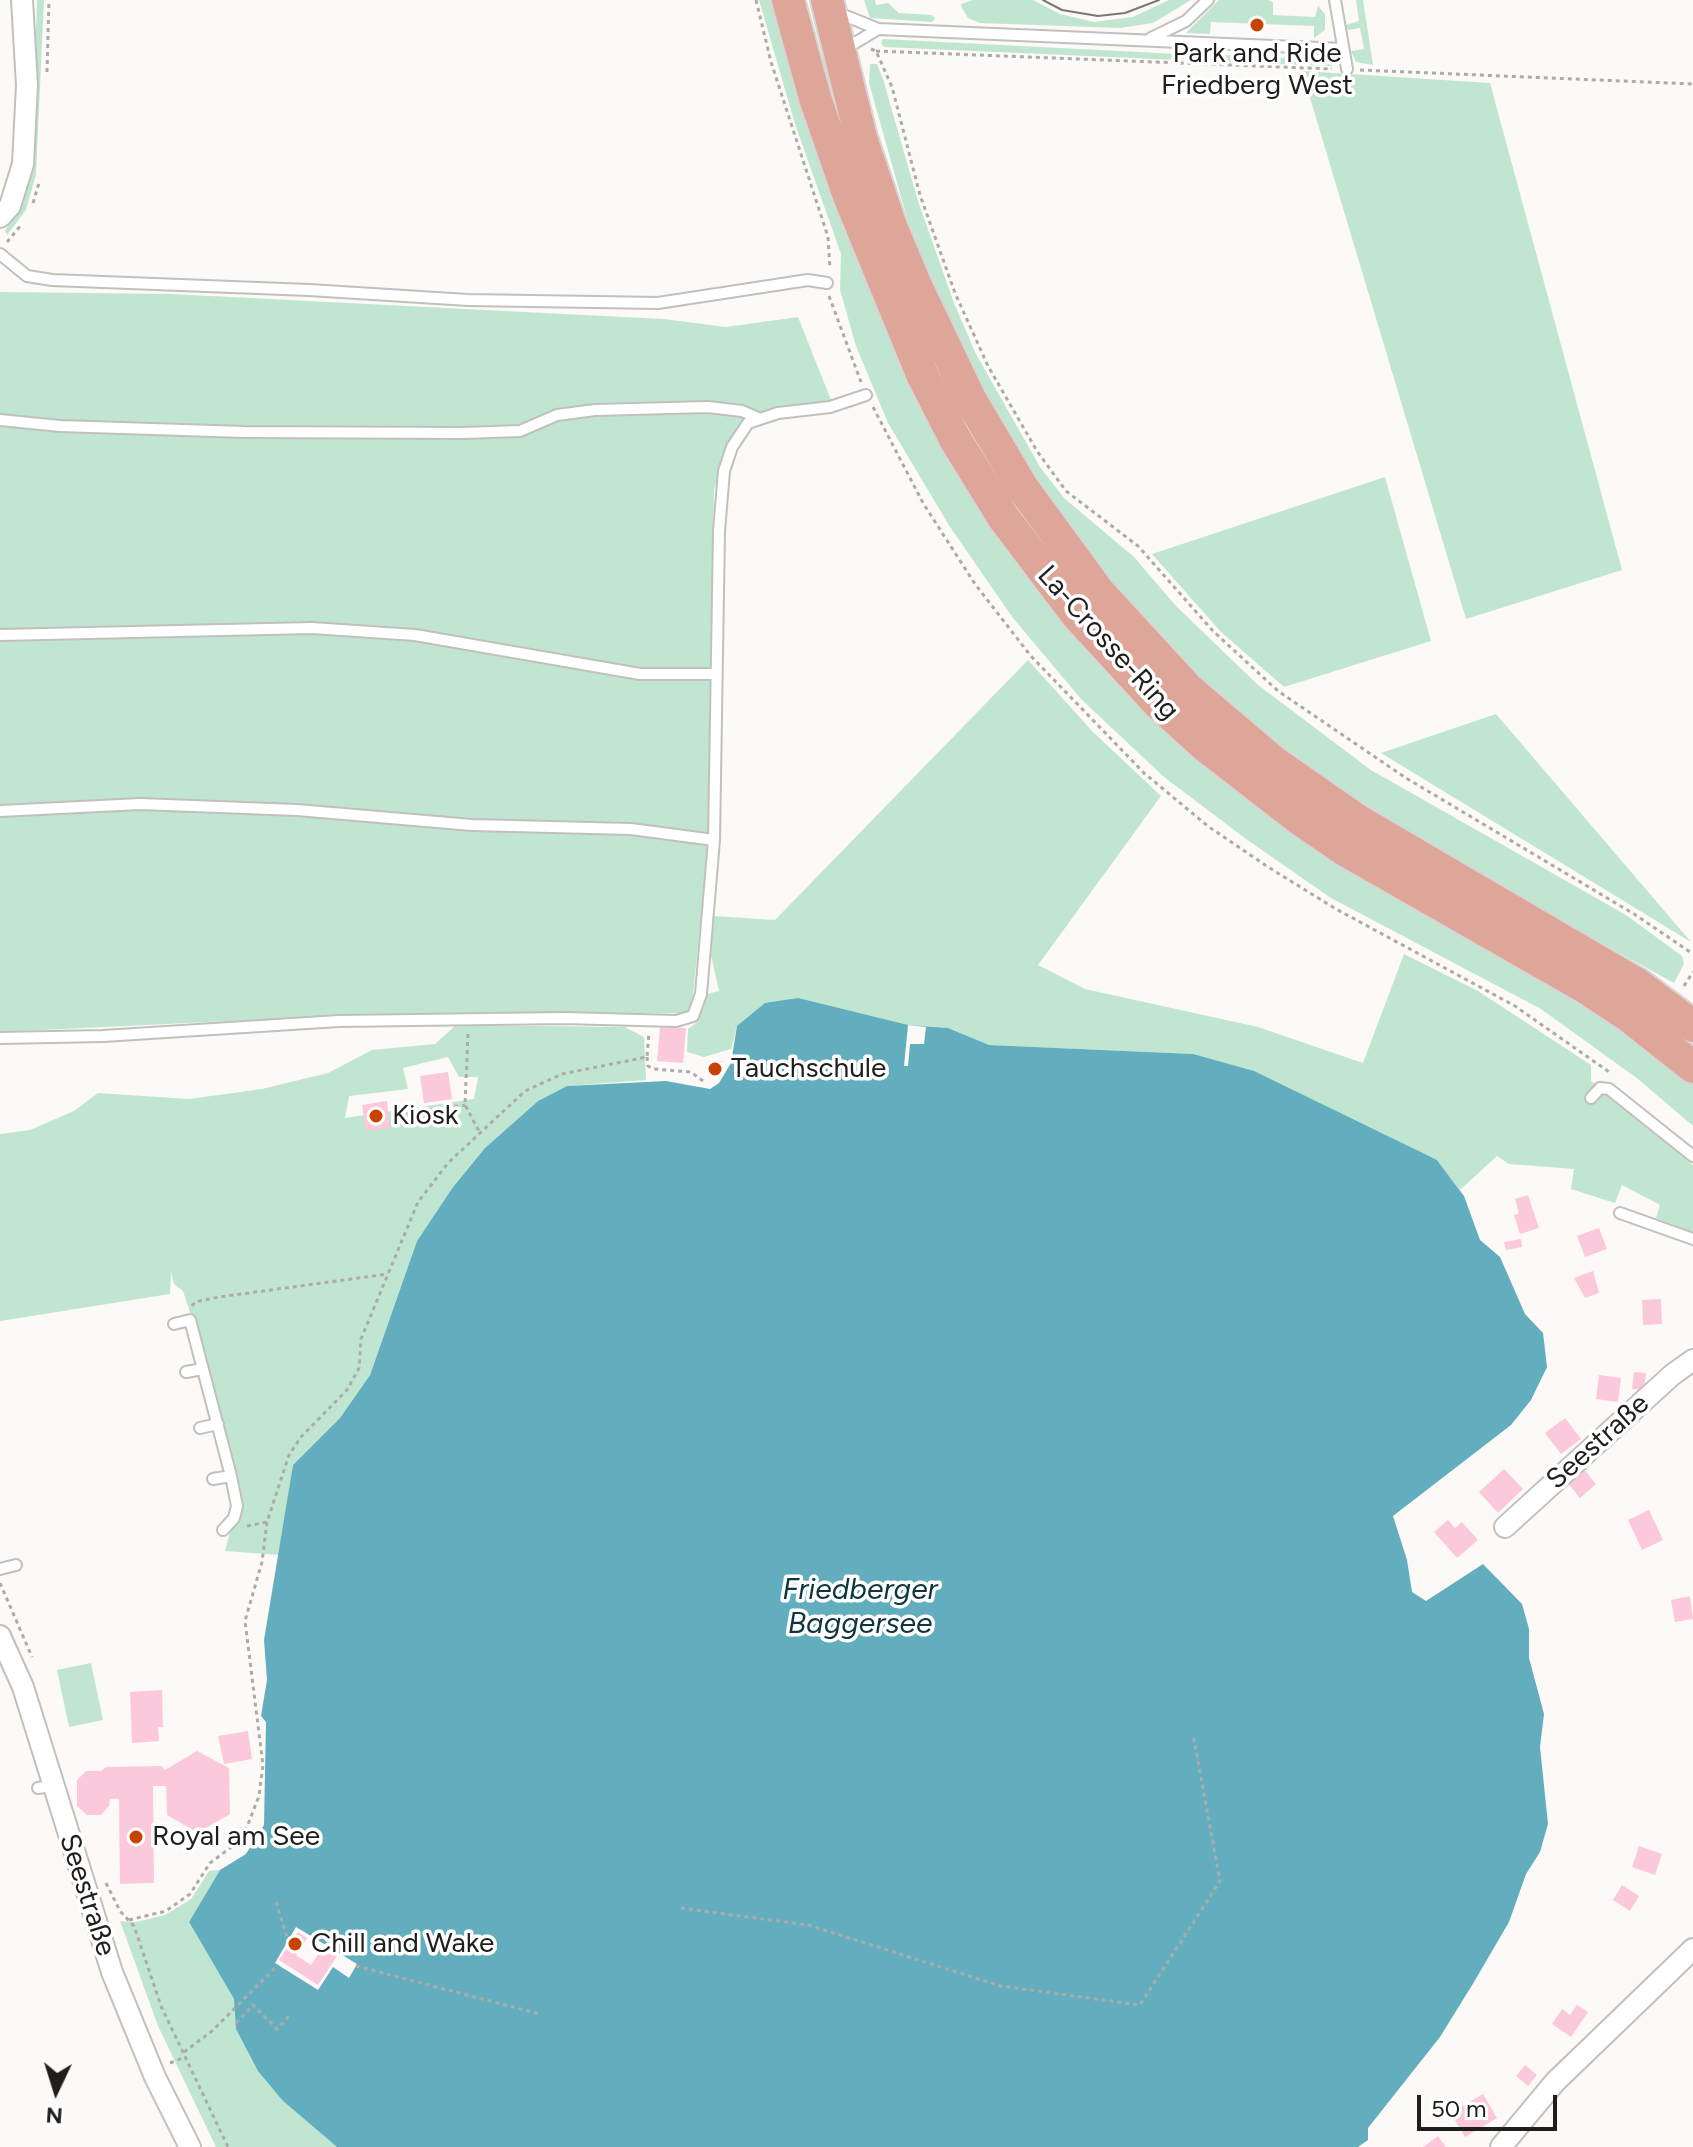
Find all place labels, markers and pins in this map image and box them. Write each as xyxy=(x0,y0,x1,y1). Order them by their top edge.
marker: Park and Ride Friedberg West xyxy=(1248,16,1266,34)
place label: Park and Ride Friedberg West xyxy=(1161,37,1353,103)
place label: Tauchschule xyxy=(731,1052,886,1086)
marker: Tauchschule xyxy=(706,1060,724,1078)
place label: Kiosk xyxy=(392,1099,458,1133)
marker: Kiosk xyxy=(367,1107,385,1125)
place label: Royal am See xyxy=(152,1820,320,1854)
marker: Royal am See xyxy=(127,1828,145,1846)
place label: Chill and Wake xyxy=(311,1927,494,1961)
marker: Chill and Wake xyxy=(286,1935,304,1953)

